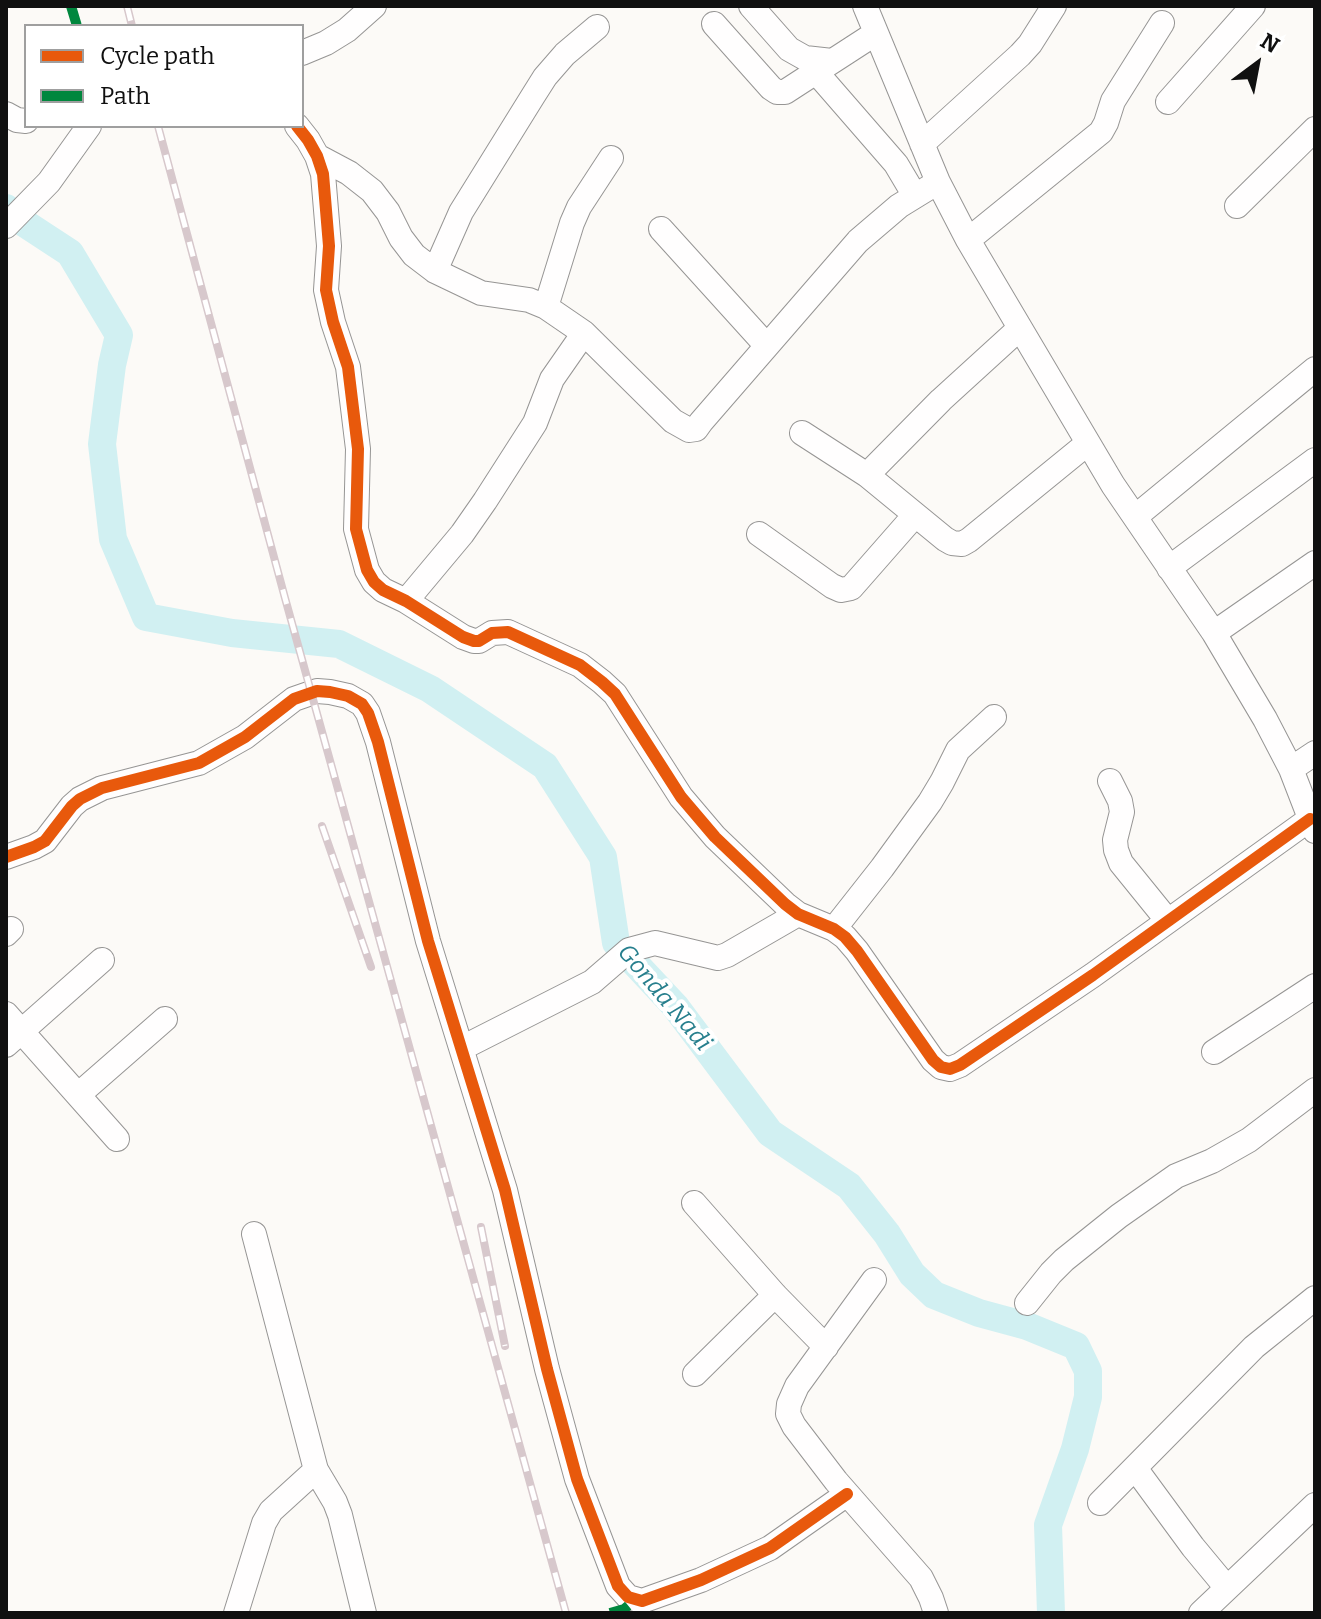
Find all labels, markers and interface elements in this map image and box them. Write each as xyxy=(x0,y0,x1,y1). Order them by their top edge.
legend xyxy=(24,24,304,128)
north arrow xyxy=(1217,24,1297,104)
text: N xyxy=(1256,27,1284,59)
text: Cycle path xyxy=(100,42,215,70)
text: Path xyxy=(100,82,150,110)
water label: Gonda Nadi xyxy=(611,939,717,1057)

